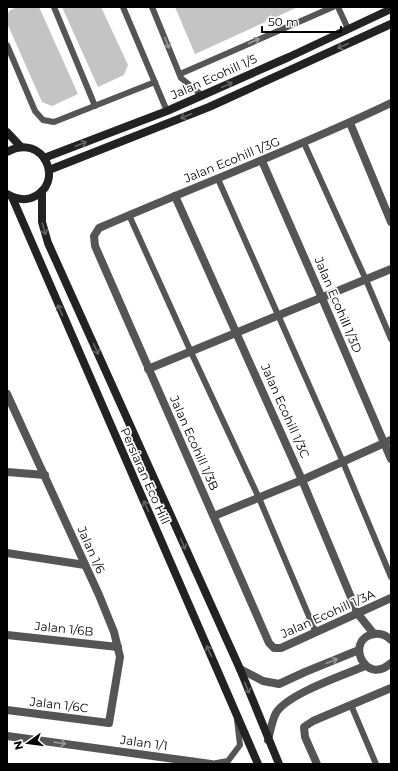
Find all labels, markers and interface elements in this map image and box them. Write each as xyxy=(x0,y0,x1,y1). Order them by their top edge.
scale bar xyxy=(262,8,341,34)
text: 50 m xyxy=(268,14,299,29)
one-way arrow xyxy=(164,37,172,49)
one-way arrow xyxy=(248,37,260,45)
one-way arrow xyxy=(337,43,349,50)
street label: Jalan Ecohill 1/5 xyxy=(167,51,259,103)
one-way arrow xyxy=(221,81,233,88)
one-way arrow xyxy=(180,113,192,121)
street label: Jalan Ecohill 1/3G xyxy=(181,133,282,186)
one-way arrow xyxy=(74,140,86,148)
one-way arrow xyxy=(41,223,48,236)
street label: Jalan Ecohill 1/3D xyxy=(311,254,365,355)
one-way arrow xyxy=(56,305,64,317)
one-way arrow xyxy=(92,342,100,354)
street label: Jalan Ecohill 1/3C xyxy=(258,361,313,461)
street label: Jalan Ecohill 1/3B xyxy=(166,392,222,492)
street label: Persiaran Eco Hill xyxy=(117,425,173,526)
one-way arrow xyxy=(141,501,149,513)
street label: Jalan 1/6 xyxy=(74,523,108,576)
one-way arrow xyxy=(180,537,187,549)
street label: Jalan Ecohill 1/3A xyxy=(277,586,378,641)
street label: Jalan 1/6B xyxy=(33,618,94,639)
one-way arrow xyxy=(204,646,212,658)
one-way arrow xyxy=(325,657,337,664)
one-way arrow xyxy=(244,682,252,694)
street label: Jalan 1/6C xyxy=(28,693,90,716)
north arrow xyxy=(8,723,48,763)
street label: Jalan 1/1 xyxy=(118,732,169,753)
text: N xyxy=(10,739,26,751)
one-way arrow xyxy=(53,739,66,747)

